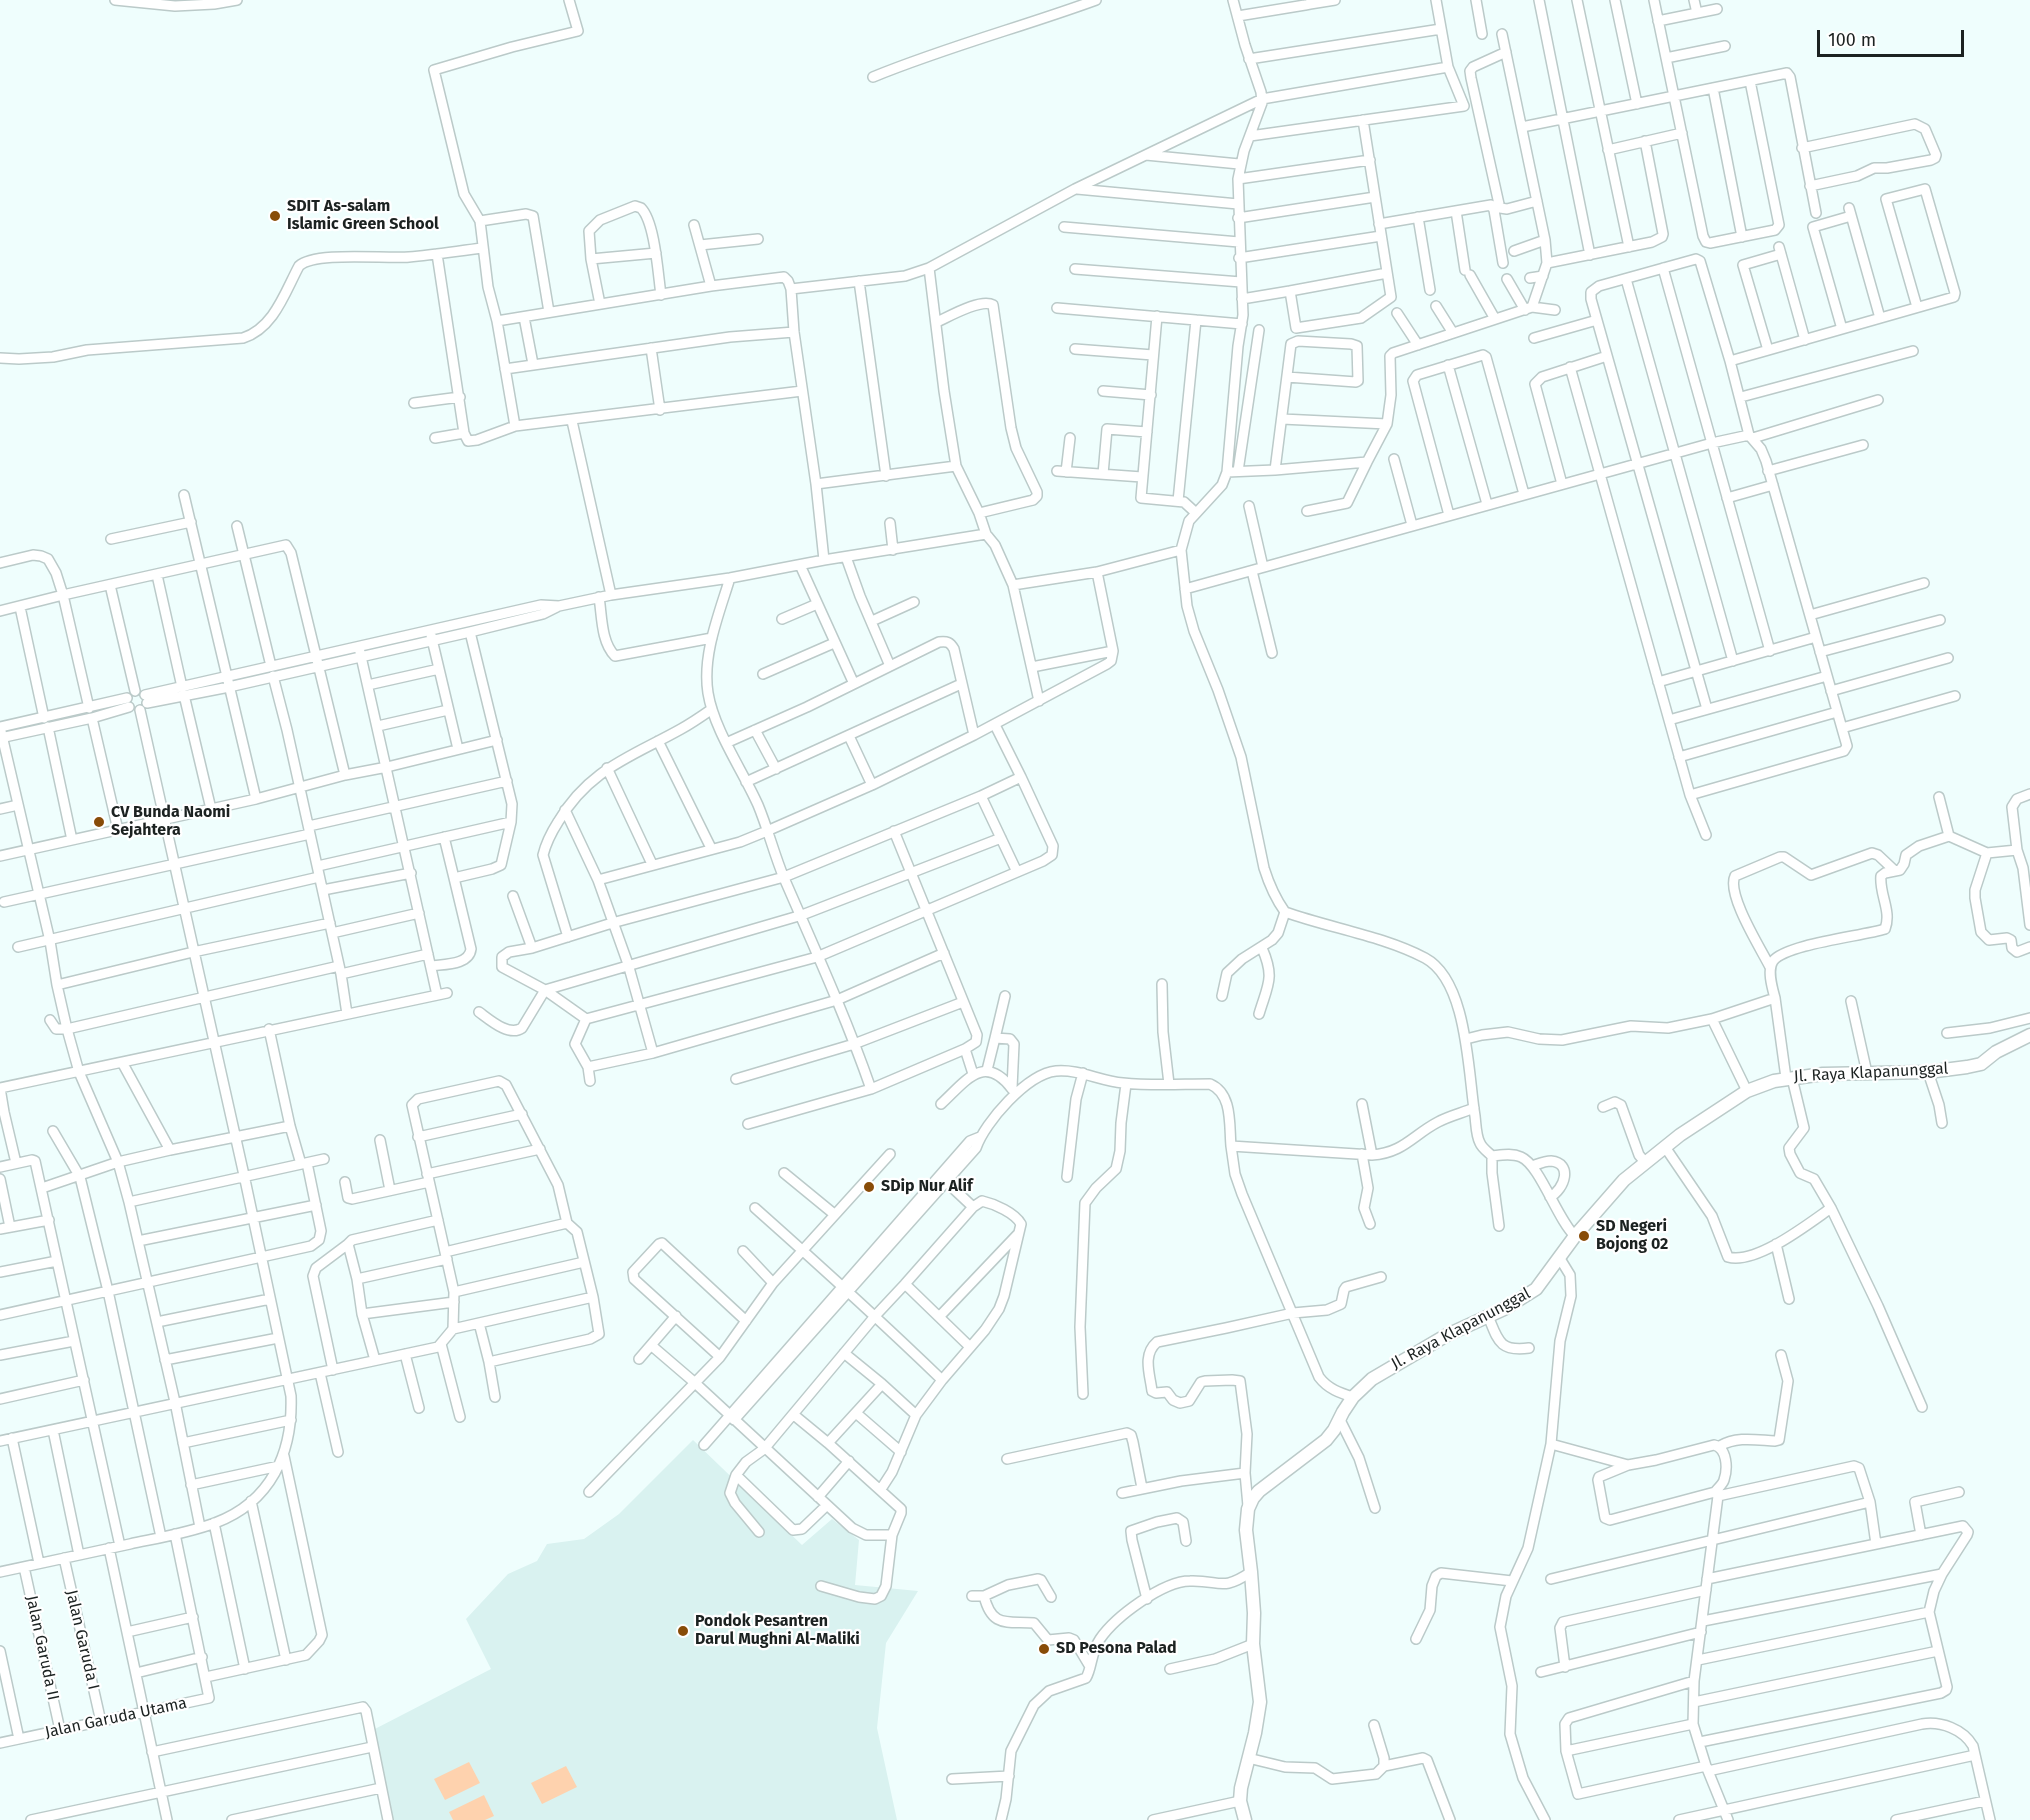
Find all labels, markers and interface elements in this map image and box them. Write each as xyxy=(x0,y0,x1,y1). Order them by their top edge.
scale bar xyxy=(1820,18,1967,56)
text: 100 m xyxy=(1828,29,1876,51)
place label: SDIT As-salam Islamic Green School xyxy=(287,197,439,235)
marker: SDIT As-salam Islamic Green School xyxy=(268,209,282,223)
place label: CV Bunda Naomi Sejahtera xyxy=(111,803,230,841)
marker: CV Bunda Naomi Sejahtera xyxy=(92,815,106,829)
street label: Jl. Raya Klapanunggal xyxy=(1793,1059,1949,1087)
place label: SDip Nur Alif xyxy=(881,1177,973,1197)
marker: SDip Nur Alif xyxy=(862,1180,876,1194)
place label: SD Negeri Bojong 02 xyxy=(1596,1217,1668,1255)
marker: SD Negeri Bojong 02 xyxy=(1577,1229,1591,1243)
street label: Jl. Raya Klapanunggal xyxy=(1388,1284,1534,1374)
street label: Jalan Garuda I xyxy=(61,1588,103,1692)
street label: Jalan Garuda II xyxy=(22,1594,62,1702)
place label: Pondok Pesantren Darul Mughni Al-Maliki xyxy=(695,1612,860,1650)
marker: Pondok Pesantren Darul Mughni Al-Maliki xyxy=(676,1624,690,1638)
place label: SD Pesona Palad xyxy=(1056,1639,1177,1659)
marker: SD Pesona Palad xyxy=(1037,1642,1051,1656)
street label: Jalan Garuda Utama xyxy=(43,1694,189,1742)

